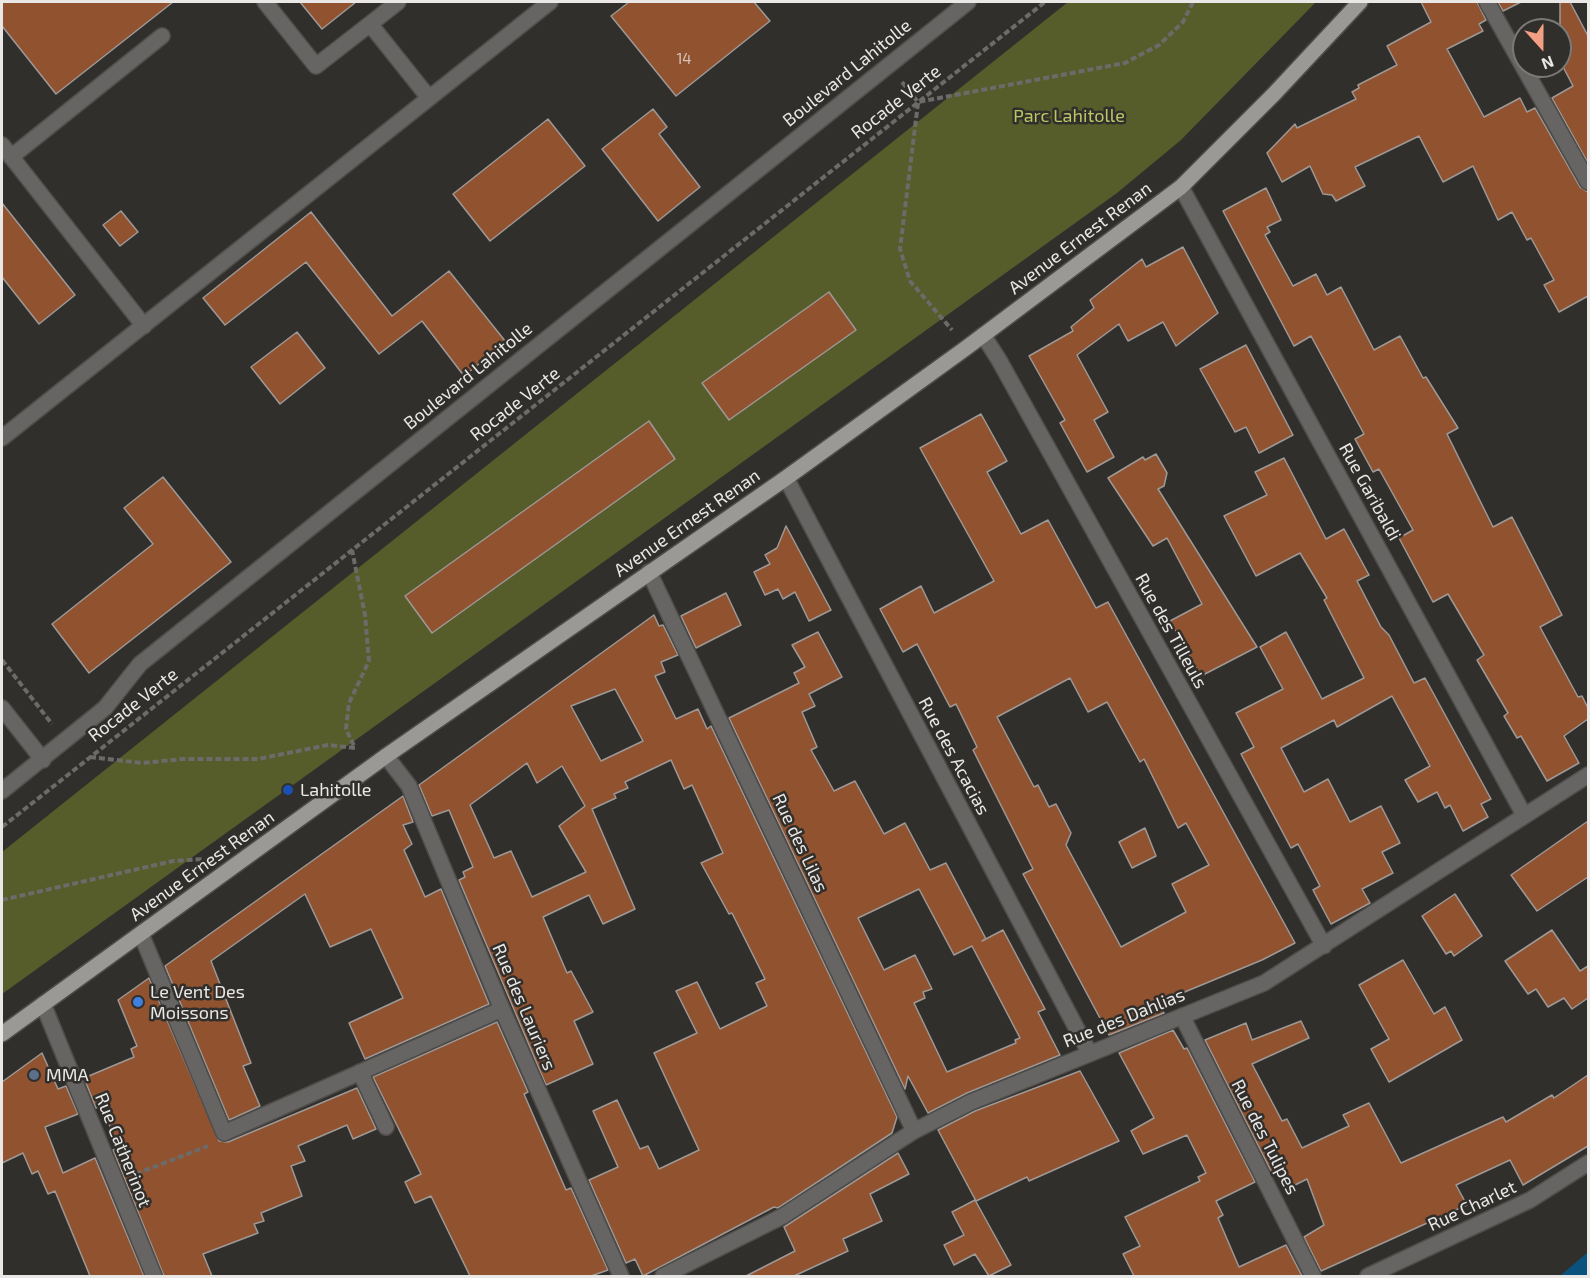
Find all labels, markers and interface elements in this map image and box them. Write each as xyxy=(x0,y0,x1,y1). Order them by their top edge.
street label: Boulevard Lahitolle xyxy=(778,15,916,131)
north arrow xyxy=(1512,18,1572,78)
house number: 14 xyxy=(676,50,692,68)
text: N xyxy=(1539,52,1557,74)
street label: Rocade Verte xyxy=(847,60,945,144)
park label: Parc Lahitolle xyxy=(1013,105,1125,127)
street label: Avenue Ernest Renan xyxy=(1004,177,1156,299)
street label: Boulevard Lahitolle xyxy=(399,318,537,434)
street label: Rocade Verte xyxy=(466,362,564,446)
street label: Rue Garibaldi xyxy=(1334,439,1406,545)
street label: Avenue Ernest Renan xyxy=(610,464,764,582)
street label: Rue des Tilleuls xyxy=(1130,570,1212,692)
street label: Rocade Verte xyxy=(84,663,182,747)
street label: Rue des Acacias xyxy=(914,693,994,819)
place label: Lahitolle xyxy=(300,779,371,801)
marker: Lahitolle xyxy=(281,783,295,797)
street label: Rue des Lilas xyxy=(768,790,832,896)
street label: Avenue Ernest Renan xyxy=(126,806,278,926)
street label: Rue des Lauriers xyxy=(488,941,560,1073)
place label: Le Vent Des Moissons xyxy=(150,981,245,1024)
street label: Rue des Dahlias xyxy=(1060,984,1188,1052)
marker: Le Vent Des Moissons xyxy=(131,995,145,1009)
place label: MMA xyxy=(46,1064,89,1086)
marker: MMA xyxy=(27,1068,41,1082)
street label: Rue des Tulipes xyxy=(1227,1076,1303,1198)
street label: Rue Catherinot xyxy=(90,1090,156,1210)
street label: Rue Charlet xyxy=(1424,1176,1520,1236)

